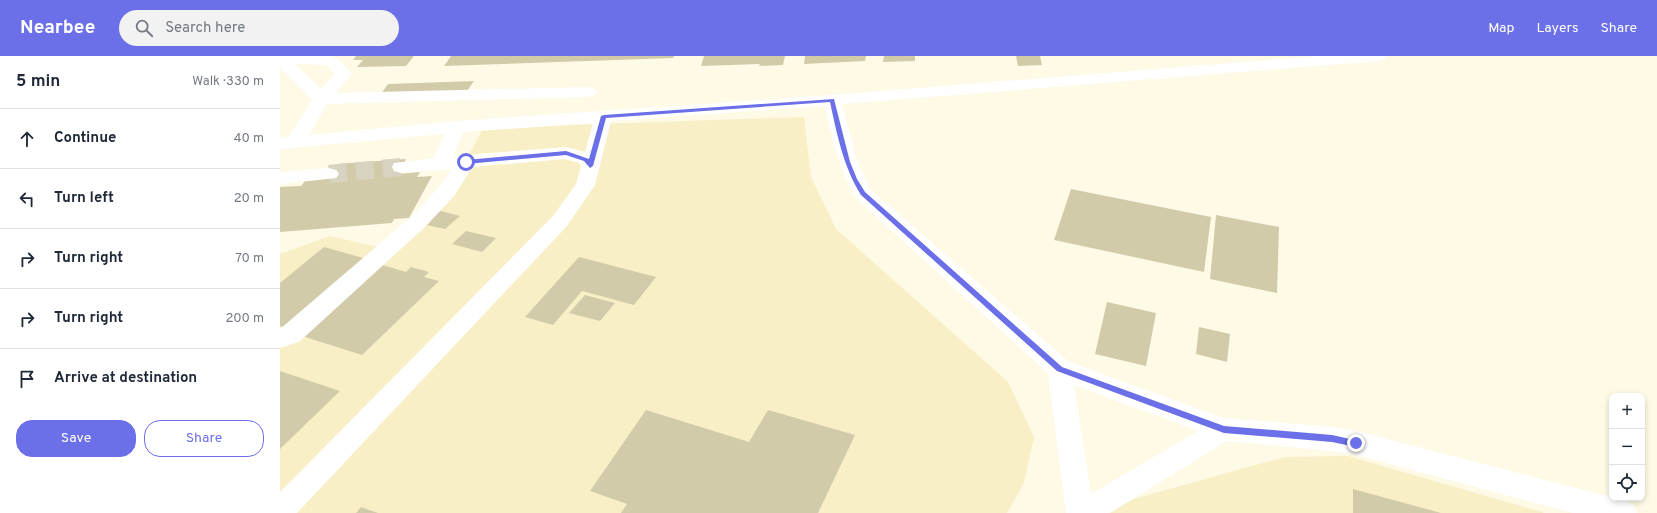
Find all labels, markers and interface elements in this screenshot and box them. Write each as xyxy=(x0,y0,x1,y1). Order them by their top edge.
search box xyxy=(119,10,399,46)
text: Nearbee xyxy=(20,16,95,40)
icon: search xyxy=(133,17,155,39)
text: Search here xyxy=(165,19,245,38)
text: Map xyxy=(1488,20,1514,37)
text: Layers xyxy=(1536,20,1578,37)
text: Share xyxy=(1600,20,1637,37)
text: 5 min xyxy=(16,71,60,93)
text: Walk · 330 m xyxy=(192,74,264,90)
icon: ahead xyxy=(16,128,38,150)
text: Continue xyxy=(54,129,116,148)
text: 40 m xyxy=(234,131,264,147)
route start xyxy=(457,153,475,171)
icon: left xyxy=(16,188,38,210)
text: Turn left xyxy=(54,189,114,208)
text: 20 m xyxy=(234,191,264,207)
icon: right xyxy=(16,248,38,270)
text: Turn right xyxy=(54,249,123,268)
text: 70 m xyxy=(235,251,264,267)
icon: right xyxy=(16,308,38,330)
text: Turn right xyxy=(54,309,123,328)
text: 200 m xyxy=(225,311,264,327)
icon: arrive xyxy=(16,368,38,390)
text: Arrive at destination xyxy=(54,369,197,388)
map controls xyxy=(1609,393,1645,501)
button: + xyxy=(1609,393,1645,429)
button: Save xyxy=(16,420,136,457)
button: Share xyxy=(144,420,264,457)
button: − xyxy=(1609,429,1645,465)
route end xyxy=(1347,434,1365,452)
button: locate xyxy=(1609,465,1645,501)

